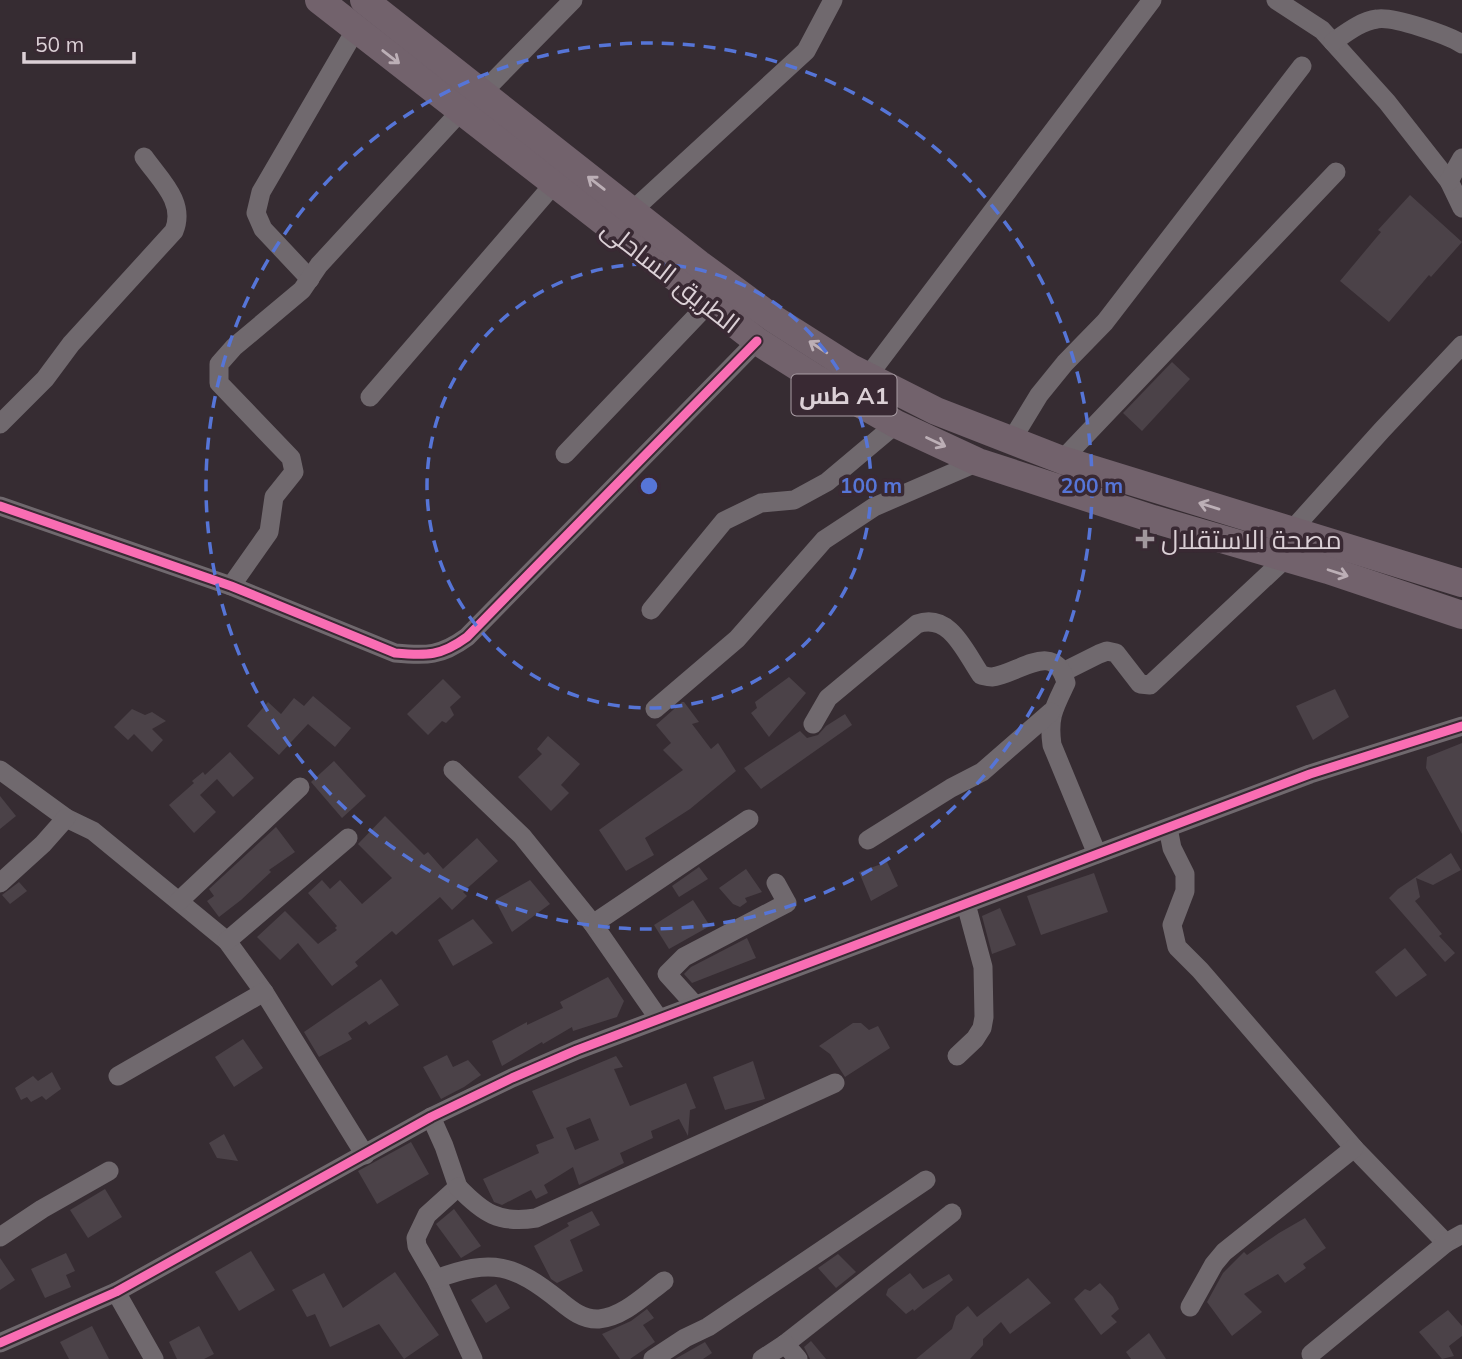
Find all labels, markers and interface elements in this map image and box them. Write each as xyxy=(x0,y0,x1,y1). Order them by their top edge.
scale bar xyxy=(24,21,135,65)
text: 50 m xyxy=(35,31,84,57)
one-way arrow xyxy=(382,50,400,65)
one-way arrow xyxy=(587,175,606,190)
street label: الطريق الساحلى xyxy=(595,212,747,340)
one-way arrow xyxy=(809,339,829,353)
road number: طس A1 xyxy=(792,374,896,416)
one-way arrow xyxy=(925,436,946,449)
text: 100 m xyxy=(840,472,902,498)
text: 200 m xyxy=(1061,472,1123,498)
centre of rings xyxy=(637,474,661,498)
one-way arrow xyxy=(1198,498,1220,511)
place label: مصحة الاستقلال xyxy=(1161,523,1342,556)
marker: مصحة الاستقلال xyxy=(1135,529,1155,549)
one-way arrow xyxy=(1327,568,1349,581)

